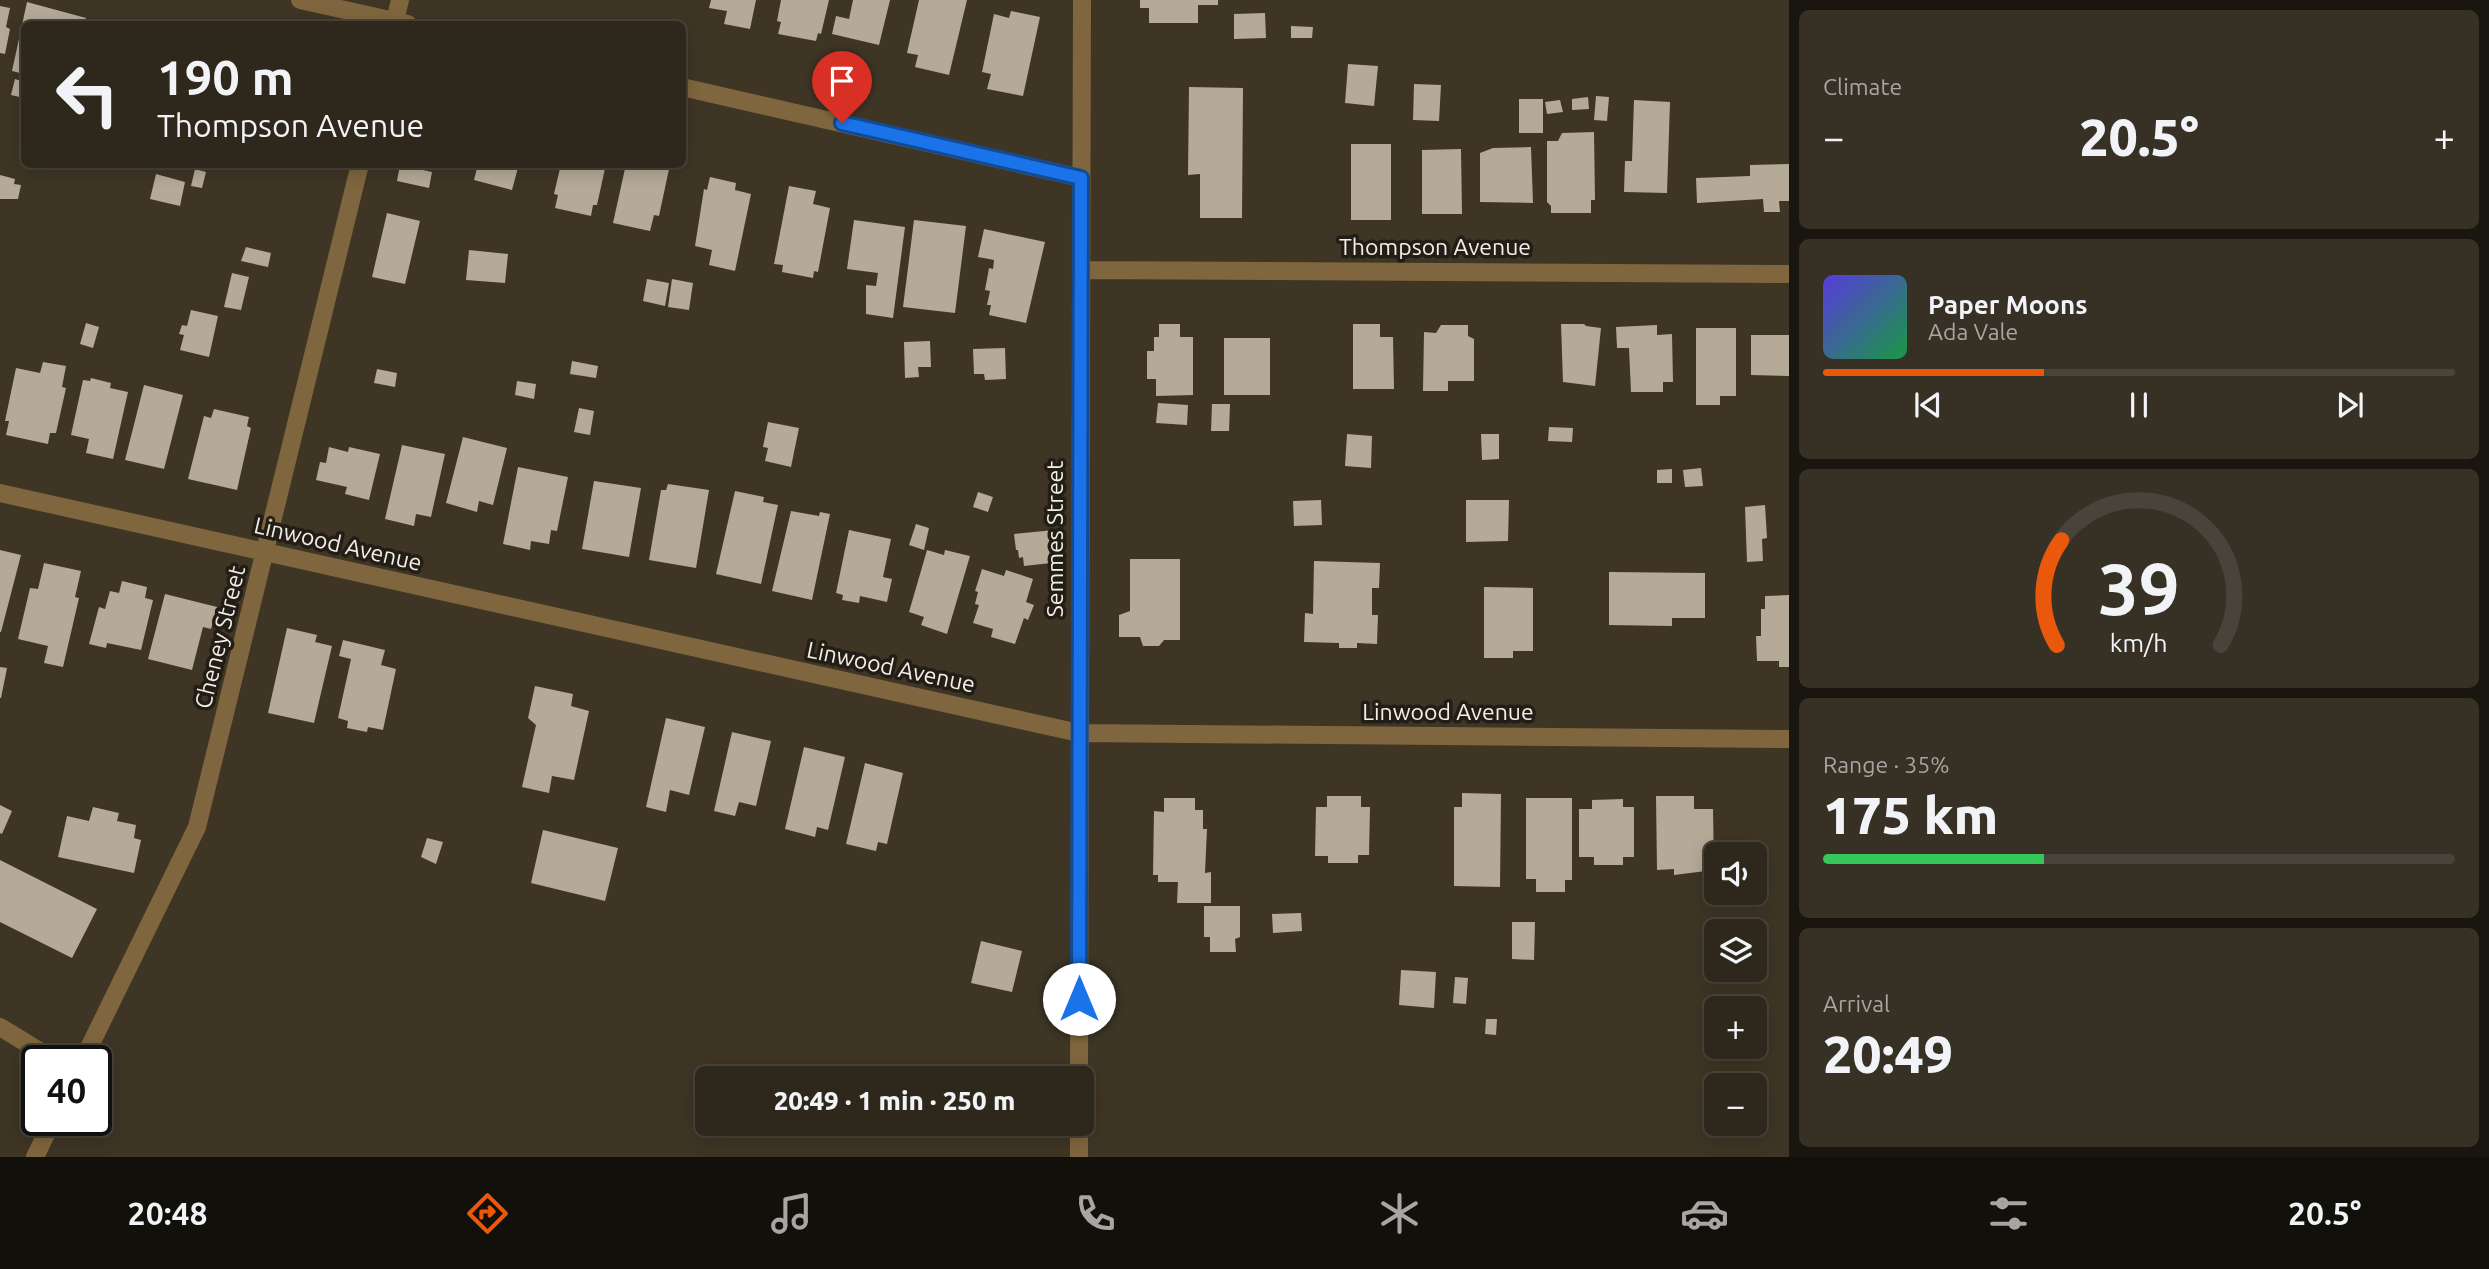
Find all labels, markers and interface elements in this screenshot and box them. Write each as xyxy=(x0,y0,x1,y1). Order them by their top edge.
icon: left xyxy=(42,49,133,140)
text: 190 m xyxy=(157,49,294,104)
pin xyxy=(812,51,872,123)
icon: arrive xyxy=(823,62,861,100)
text: Climate xyxy=(1823,74,1902,99)
text: Thompson Avenue xyxy=(157,107,424,143)
text: 20.5° xyxy=(2079,108,2199,166)
text: − xyxy=(1823,116,1844,158)
text: + xyxy=(2434,116,2455,158)
street label: Thompson Avenue xyxy=(1339,234,1531,259)
text: Paper Moons xyxy=(1928,290,2087,319)
text: Ada Vale xyxy=(1928,319,2018,344)
icon: previous xyxy=(1909,386,1947,424)
icon: pause xyxy=(2120,386,2158,424)
icon: next xyxy=(2331,386,2369,424)
street label: Semmes Street xyxy=(1042,461,1067,617)
street label: Linwood Avenue xyxy=(252,512,424,575)
text: 39 xyxy=(2098,547,2180,629)
street label: Cheney Street xyxy=(190,563,249,711)
text: km/h xyxy=(2110,628,2168,656)
street label: Linwood Avenue xyxy=(805,636,978,697)
street label: Linwood Avenue xyxy=(1362,699,1534,724)
text: Range · 35% xyxy=(1823,752,1950,777)
text: 175 km xyxy=(1823,786,1998,844)
map controls xyxy=(1704,842,1767,1136)
button: sound xyxy=(1704,842,1767,905)
button: layers xyxy=(1704,919,1767,982)
position arrow xyxy=(1042,962,1116,1036)
text: Arrival xyxy=(1823,991,1890,1016)
button: + xyxy=(1704,996,1767,1059)
text: 20:49 xyxy=(1823,1025,1953,1083)
speed limit sign: 40 xyxy=(21,1045,112,1136)
button: − xyxy=(1704,1073,1767,1136)
text: 20:49 · 1 min · 250 m xyxy=(774,1086,1015,1115)
icon: directions xyxy=(463,1189,512,1238)
icon: music xyxy=(767,1189,816,1238)
icon: phone xyxy=(1071,1189,1120,1238)
icon: climate xyxy=(1375,1189,1424,1238)
icon: car xyxy=(1680,1189,1729,1238)
icon: filters xyxy=(1984,1189,2033,1238)
text: 20:48 xyxy=(128,1195,208,1231)
text: 20.5° xyxy=(2288,1195,2361,1231)

